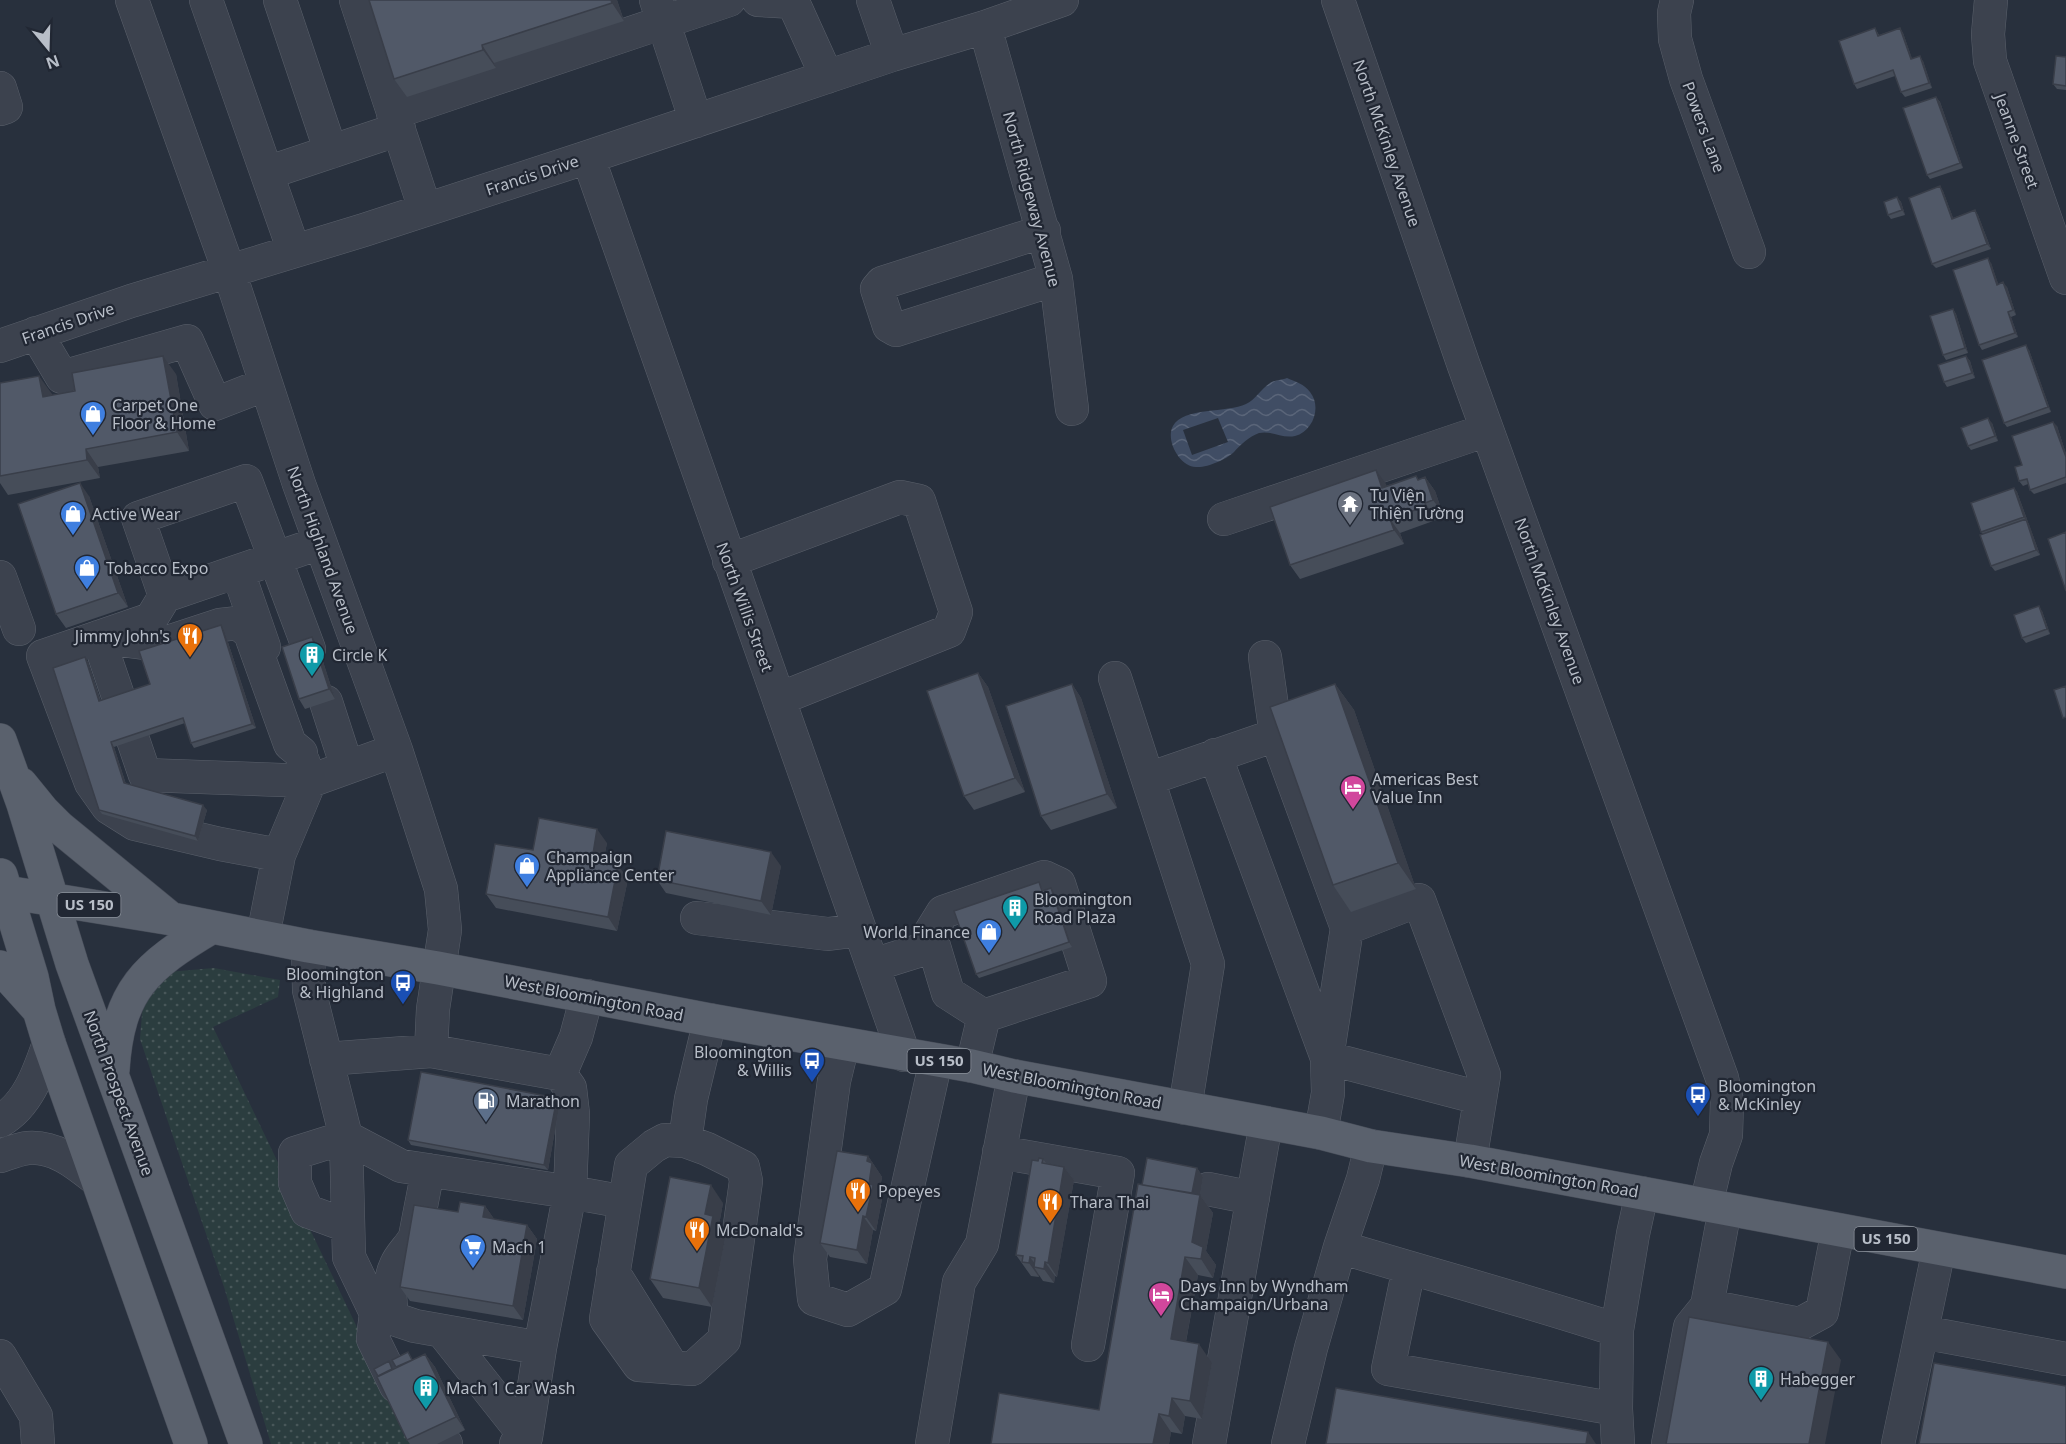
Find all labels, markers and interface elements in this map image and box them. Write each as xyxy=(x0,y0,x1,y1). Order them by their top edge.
north arrow xyxy=(18,18,78,78)
text: N xyxy=(43,50,63,75)
street label: North McKinley Avenue xyxy=(1348,56,1426,230)
street label: Powers Lane xyxy=(1677,78,1731,176)
street label: Jeanne Street xyxy=(1989,88,2045,192)
street label: North Ridgeway Avenue xyxy=(998,109,1066,289)
street label: Francis Drive xyxy=(483,150,581,200)
street label: Francis Drive xyxy=(19,297,117,349)
place label: Carpet One Floor & Home xyxy=(112,394,216,434)
shop icon: Carpet One Floor & Home xyxy=(78,399,108,437)
street label: North Highland Avenue xyxy=(282,463,364,637)
place label: Tu Viện Thiện Tường xyxy=(1370,484,1464,524)
temple icon: Tu Viện Thiện Tường xyxy=(1335,489,1365,527)
shop icon: Active Wear xyxy=(58,499,88,537)
place label: Active Wear xyxy=(92,503,181,525)
street label: North McKinley Avenue xyxy=(1510,515,1590,687)
street label: North Willis Street xyxy=(711,539,779,675)
shop icon: Tobacco Expo xyxy=(72,553,102,591)
place label: Tobacco Expo xyxy=(106,557,208,579)
restaurant icon: Jimmy John's xyxy=(175,621,205,659)
place label: Jimmy John's xyxy=(73,625,170,647)
building icon: Circle K xyxy=(297,640,327,678)
place label: Circle K xyxy=(332,644,388,666)
place label: Americas Best Value Inn xyxy=(1372,768,1479,808)
hotel icon: Americas Best Value Inn xyxy=(1338,773,1368,811)
place label: Champaign Appliance Center xyxy=(546,846,675,886)
shop icon: Champaign Appliance Center xyxy=(512,851,542,889)
place label: Bloomington Road Plaza xyxy=(1034,888,1132,928)
road number: US 150 xyxy=(58,893,121,917)
building icon: Bloomington Road Plaza xyxy=(1000,893,1030,931)
shop icon: World Finance xyxy=(974,917,1004,955)
place label: World Finance xyxy=(863,921,970,943)
place label: Bloomington & Highland xyxy=(286,963,384,1003)
bus stop icon: Bloomington & Highland xyxy=(388,968,418,1006)
street label: West Bloomington Road xyxy=(503,970,685,1026)
street label: North Prospect Avenue xyxy=(79,1007,159,1179)
place label: Bloomington & Willis xyxy=(694,1041,792,1081)
bus stop icon: Bloomington & Willis xyxy=(797,1046,827,1084)
road number: US 150 xyxy=(908,1049,970,1073)
street label: West Bloomington Road xyxy=(981,1058,1163,1114)
place label: Bloomington & McKinley xyxy=(1718,1075,1816,1115)
bus stop icon: Bloomington & McKinley xyxy=(1683,1080,1713,1118)
fuel station icon: Marathon xyxy=(471,1086,501,1124)
place label: Marathon xyxy=(506,1090,580,1112)
street label: West Bloomington Road xyxy=(1458,1149,1640,1203)
restaurant icon: Popeyes xyxy=(843,1176,873,1214)
place label: Popeyes xyxy=(878,1180,941,1202)
restaurant icon: Thara Thai xyxy=(1035,1187,1065,1225)
place label: Thara Thai xyxy=(1070,1191,1149,1213)
restaurant icon: McDonald's xyxy=(682,1215,712,1253)
place label: McDonald's xyxy=(716,1219,803,1241)
road number: US 150 xyxy=(1854,1227,1918,1251)
supermarket icon: Mach 1 xyxy=(458,1232,488,1270)
place label: Mach 1 xyxy=(492,1236,546,1258)
place label: Days Inn by Wyndham Champaign/Urbana xyxy=(1180,1275,1348,1315)
hotel icon: Days Inn by Wyndham Champaign/Urbana xyxy=(1146,1280,1176,1318)
building icon: Habegger xyxy=(1746,1364,1776,1402)
place label: Habegger xyxy=(1780,1368,1855,1390)
building icon: Mach 1 Car Wash xyxy=(411,1373,441,1411)
place label: Mach 1 Car Wash xyxy=(446,1377,575,1399)

